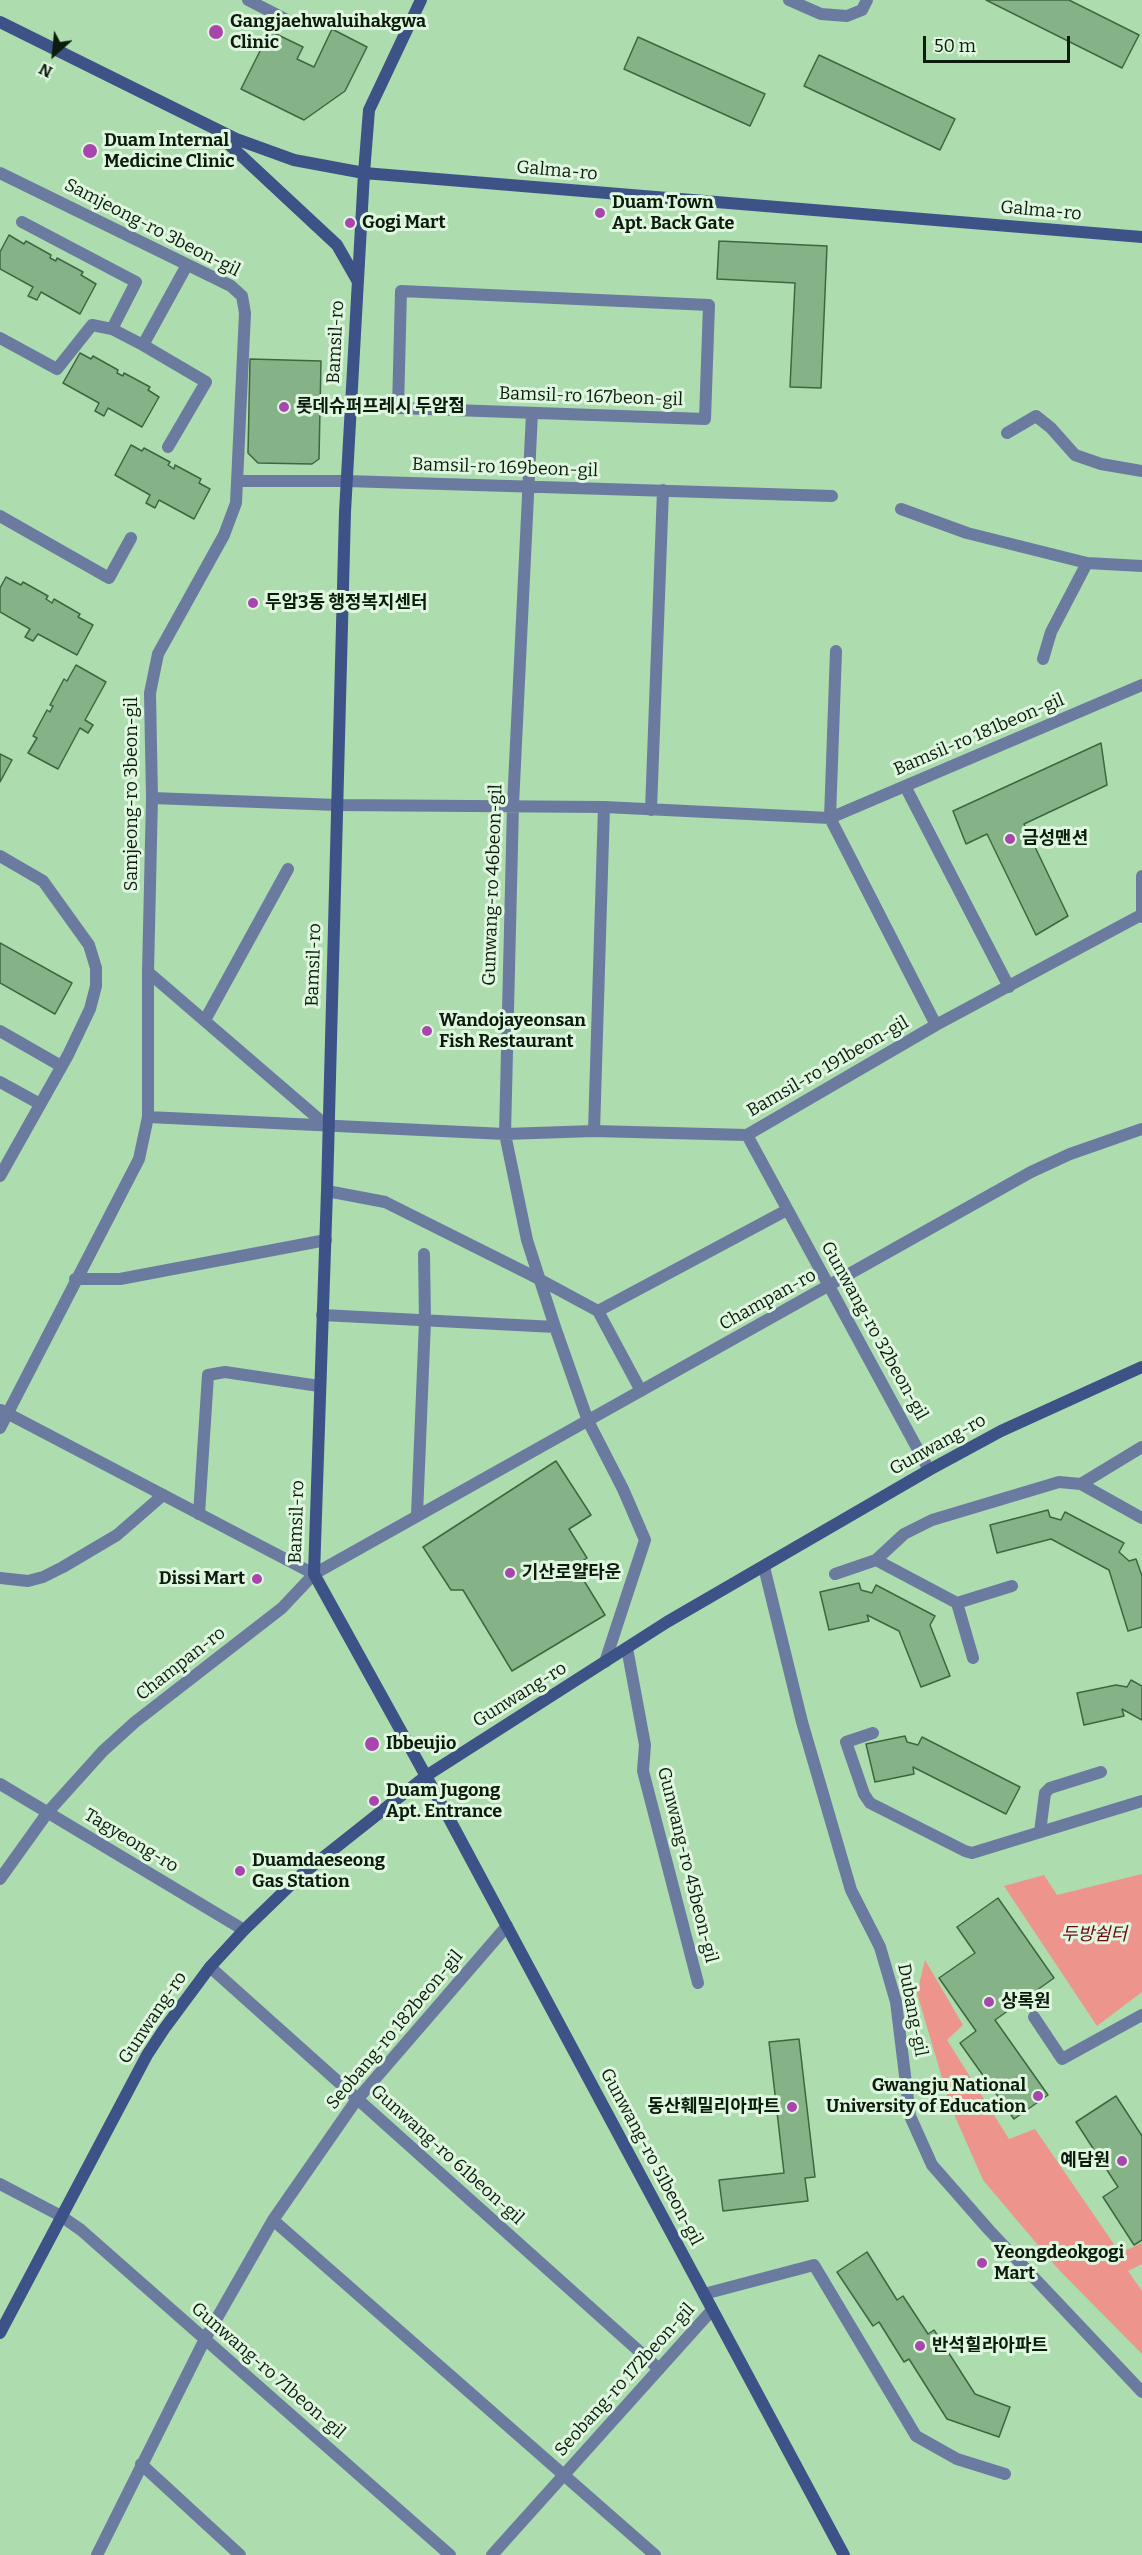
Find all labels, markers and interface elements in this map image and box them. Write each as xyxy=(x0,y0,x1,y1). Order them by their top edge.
place label: Gangjaehwaluihakgwa Clinic xyxy=(230,11,426,54)
marker: Gangjaehwaluihakgwa Clinic xyxy=(207,23,225,41)
north arrow xyxy=(24,24,84,84)
scale bar xyxy=(926,24,1073,62)
text: 50 m xyxy=(934,35,976,57)
text: N xyxy=(36,59,55,82)
place label: Duam Internal Medicine Clinic xyxy=(104,130,234,172)
marker: Duam Internal Medicine Clinic xyxy=(81,142,99,160)
street label: Galma-ro xyxy=(516,157,598,185)
street label: Samjeong-ro 3beon-gil xyxy=(61,174,243,282)
place label: Duam Town Apt. Back Gate xyxy=(612,192,734,234)
street label: Galma-ro xyxy=(1000,197,1082,225)
marker: Duam Town Apt. Back Gate xyxy=(593,206,607,220)
place label: Gogi Mart xyxy=(362,212,446,234)
marker: Gogi Mart xyxy=(343,216,357,230)
street label: Bamsil-ro xyxy=(323,300,349,384)
street label: Bamsil-ro 167beon-gil xyxy=(499,383,683,411)
place label: 롯데슈퍼프레시 두암점 xyxy=(296,396,465,418)
marker: 롯데슈퍼프레시 두암점 xyxy=(277,400,291,414)
street label: Bamsil-ro 169beon-gil xyxy=(412,454,598,482)
place label: 두암3동 행정복지센터 xyxy=(265,592,428,614)
marker: 두암3동 행정복지센터 xyxy=(246,596,260,610)
street label: Bamsil-ro 181beon-gil xyxy=(891,689,1067,781)
street label: Samjeong-ro 3beon-gil xyxy=(121,697,143,891)
street label: Gunwang-ro 46beon-gil xyxy=(479,784,507,986)
place label: 금성맨션 xyxy=(1022,828,1088,850)
marker: 금성맨션 xyxy=(1003,832,1017,846)
street label: Bamsil-ro xyxy=(302,923,326,1007)
place label: Wandojayeonsan Fish Restaurant xyxy=(439,1010,586,1052)
street label: Bamsil-ro 191beon-gil xyxy=(743,1012,913,1122)
marker: Wandojayeonsan Fish Restaurant xyxy=(420,1024,434,1038)
street label: Gunwang-ro 32beon-gil xyxy=(816,1238,932,1424)
street label: Champan-ro xyxy=(716,1265,820,1335)
street label: Gunwang-ro xyxy=(886,1410,990,1480)
street label: Bamsil-ro xyxy=(285,1480,309,1564)
place label: 기산로얄타운 xyxy=(522,1562,621,1584)
marker: 기산로얄타운 xyxy=(503,1566,517,1580)
place label: Dissi Mart xyxy=(159,1568,245,1590)
marker: Dissi Mart xyxy=(250,1572,264,1586)
street label: Champan-ro xyxy=(132,1622,230,1706)
street label: Gunwang-ro xyxy=(469,1658,571,1732)
place label: Ibbeujio xyxy=(386,1733,456,1755)
marker: Ibbeujio xyxy=(363,1735,381,1753)
street label: Gunwang-ro 45beon-gil xyxy=(652,1765,722,1965)
place label: Duam Jugong Apt. Entrance xyxy=(386,1780,502,1822)
marker: Duam Jugong Apt. Entrance xyxy=(367,1794,381,1808)
street label: Tagyeong-ro xyxy=(80,1804,182,1878)
place label: Duamdaeseong Gas Station xyxy=(252,1850,385,1892)
marker: Duamdaeseong Gas Station xyxy=(233,1864,247,1878)
park label: 두방쉼터 xyxy=(1061,1924,1127,1946)
street label: Seobang-ro 182beon-gil xyxy=(322,1946,468,2114)
street label: Dubang-gil xyxy=(892,1962,932,2058)
street label: Gunwang-ro xyxy=(114,1968,192,2068)
place label: 상록원 xyxy=(1001,1991,1051,2013)
marker: 상록원 xyxy=(982,1995,996,2009)
street label: Gunwang-ro 51beon-gil xyxy=(595,2065,707,2249)
place label: Gwangju National University of Education xyxy=(826,2075,1026,2118)
street label: Gunwang-ro 61beon-gil xyxy=(366,2081,528,2229)
marker: Gwangju National University of Education xyxy=(1031,2089,1045,2103)
place label: 동산훼밀리아파트 xyxy=(648,2096,780,2118)
marker: 동산훼밀리아파트 xyxy=(785,2100,799,2114)
place label: 예담원 xyxy=(1060,2150,1110,2172)
marker: 예담원 xyxy=(1115,2154,1129,2168)
place label: Yeongdeokgogi Mart xyxy=(994,2242,1124,2284)
marker: Yeongdeokgogi Mart xyxy=(975,2256,989,2270)
street label: Gunwang-ro 71beon-gil xyxy=(186,2298,350,2444)
street label: Seobang-ro 172beon-gil xyxy=(551,2299,699,2461)
place label: 반석힐라아파트 xyxy=(932,2335,1048,2357)
marker: 반석힐라아파트 xyxy=(913,2339,927,2353)

